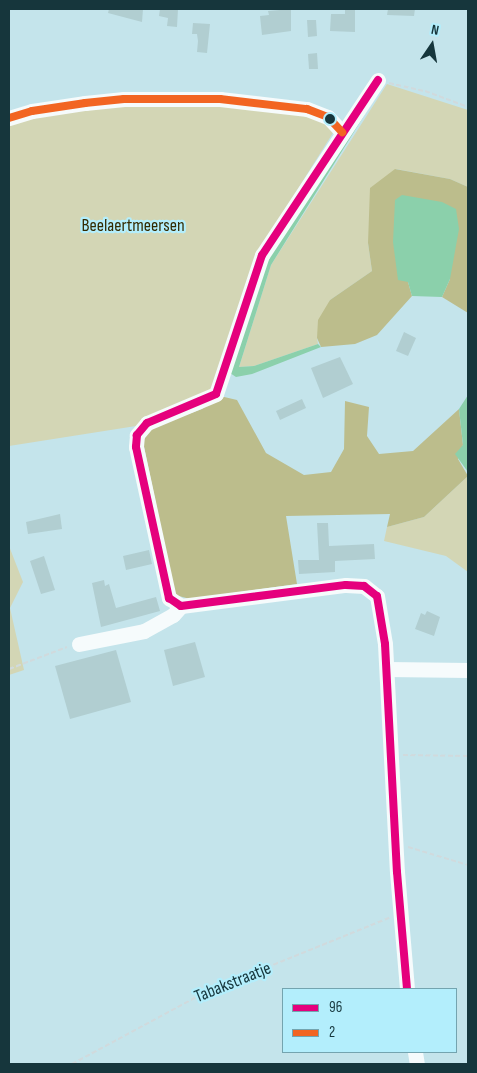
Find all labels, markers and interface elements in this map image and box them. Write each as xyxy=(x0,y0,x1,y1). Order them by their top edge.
north arrow xyxy=(407,20,457,70)
text: N xyxy=(430,21,441,39)
unlabelled marker xyxy=(325,114,335,124)
park label: Beelaertmeersen xyxy=(81,215,185,237)
street label: Tabakstraatje xyxy=(192,958,274,1008)
legend xyxy=(282,988,457,1053)
text: 96 xyxy=(329,998,342,1017)
text: 2 xyxy=(329,1023,335,1042)

